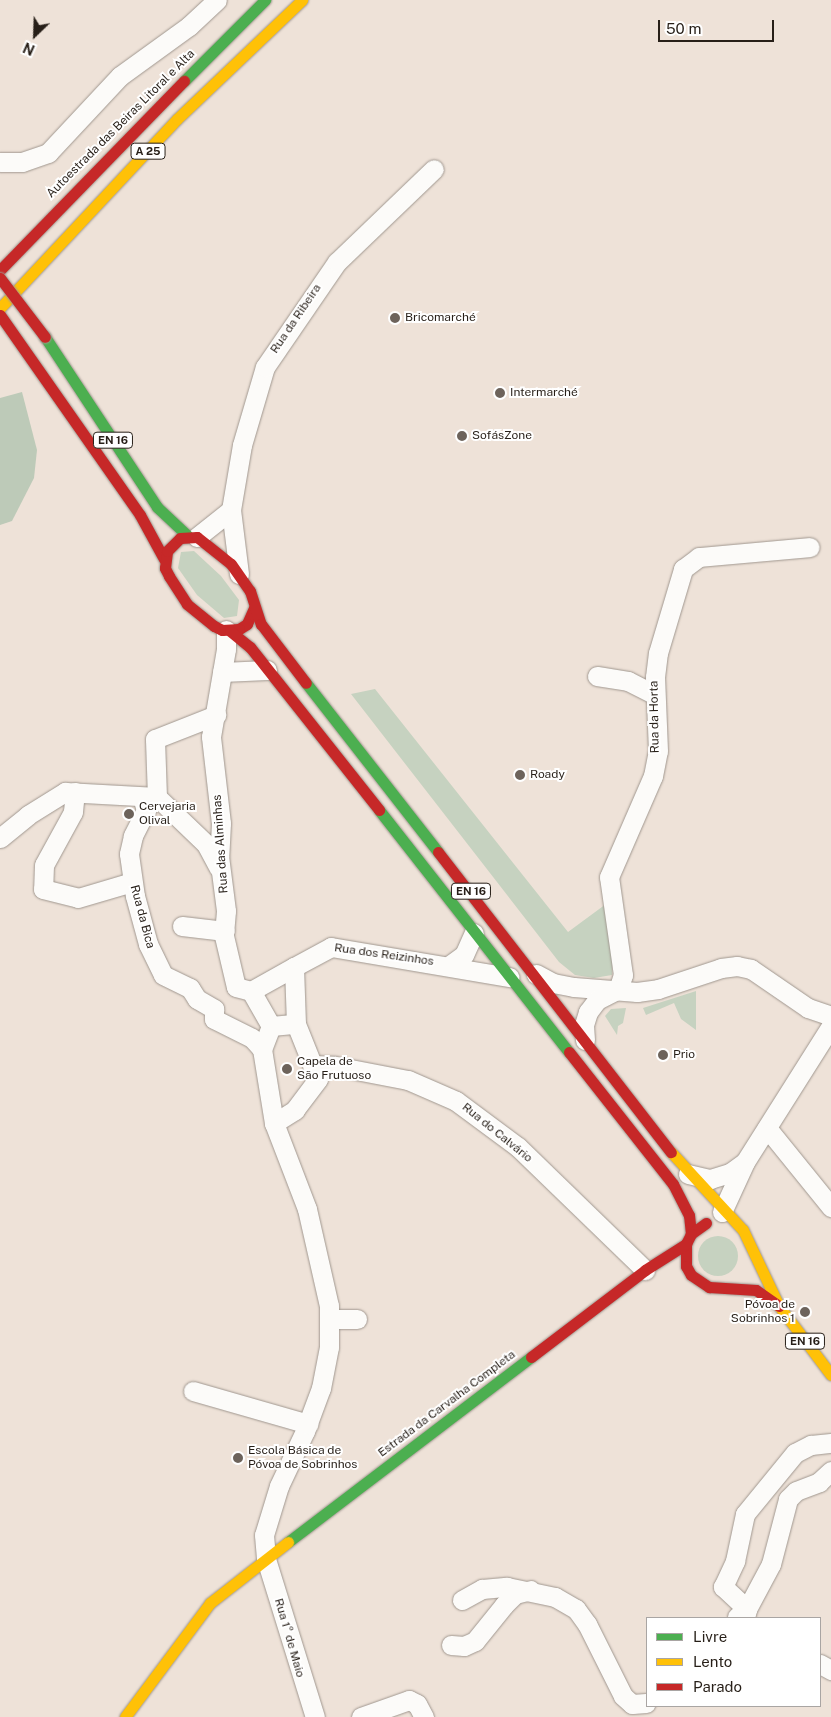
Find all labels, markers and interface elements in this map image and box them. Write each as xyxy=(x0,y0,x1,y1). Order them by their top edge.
north arrow xyxy=(10,10,60,60)
scale bar xyxy=(661,10,777,42)
text: 50 m xyxy=(666,20,701,37)
text: N xyxy=(21,39,37,58)
street label: Autoestrada das Beiras Litoral e Alta xyxy=(44,47,198,201)
road number: A 25 xyxy=(130,142,166,160)
street label: Rua da Ribeira xyxy=(268,282,324,356)
place label: Bricomarché xyxy=(405,311,476,325)
marker: Bricomarché xyxy=(389,312,401,324)
place label: Intermarché xyxy=(510,386,578,400)
marker: Intermarché xyxy=(494,387,506,399)
place label: SofásZone xyxy=(472,429,532,443)
marker: SofásZone xyxy=(456,430,468,442)
road number: EN 16 xyxy=(92,432,134,448)
street label: Rua da Horta xyxy=(647,680,663,754)
place label: Roady xyxy=(530,768,565,782)
marker: Roady xyxy=(514,769,526,781)
street label: Rua das Alminhas xyxy=(210,794,232,894)
place label: Cervejaria Olival xyxy=(139,800,196,828)
marker: Cervejaria Olival xyxy=(123,808,135,820)
road number: EN 16 xyxy=(450,882,492,899)
street label: Rua da Bica xyxy=(127,884,157,950)
street label: Rua dos Reizinhos xyxy=(333,941,435,969)
place label: Prio xyxy=(673,1048,695,1062)
marker: Prio xyxy=(657,1049,669,1061)
place label: Capela de São Frutuoso xyxy=(297,1055,371,1083)
marker: Capela de São Frutuoso xyxy=(281,1063,293,1075)
street label: Rua do Calvário xyxy=(459,1100,535,1166)
place label: Póvoa de Sobrinhos 1 xyxy=(731,1298,795,1326)
marker: Póvoa de Sobrinhos 1 xyxy=(799,1306,811,1318)
road number: EN 16 xyxy=(784,1332,826,1350)
street label: Estrada da Carvalha Completa xyxy=(375,1348,519,1460)
place label: Escola Básica de Póvoa de Sobrinhos xyxy=(248,1444,358,1472)
marker: Escola Básica de Póvoa de Sobrinhos xyxy=(232,1452,244,1464)
street label: Rua 1° de Maio xyxy=(271,1597,307,1679)
legend xyxy=(646,1617,821,1707)
text: Livre xyxy=(693,1628,727,1645)
text: Lento xyxy=(693,1653,732,1670)
text: Parado xyxy=(693,1678,742,1695)

